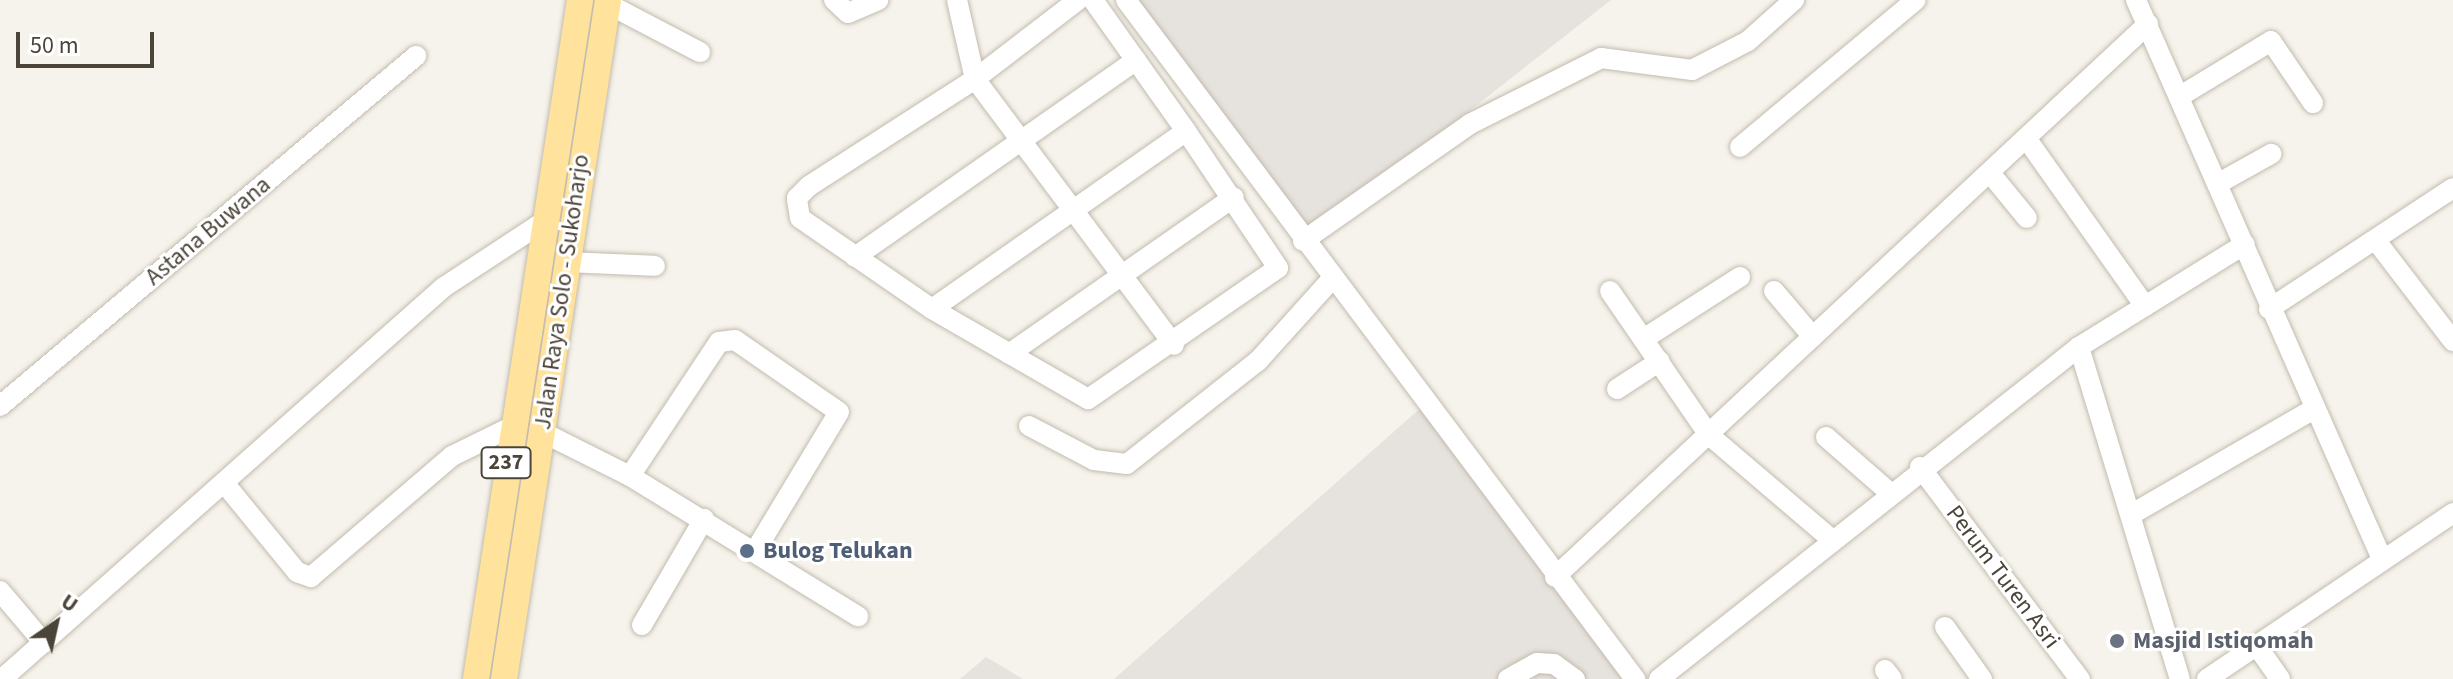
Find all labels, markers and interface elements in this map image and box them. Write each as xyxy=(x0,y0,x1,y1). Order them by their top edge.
scale bar xyxy=(20,16,158,66)
text: 50 m xyxy=(30,28,79,63)
street label: Jalan Raya Solo - Sukoharjo xyxy=(528,152,596,432)
street label: Astana Buwana xyxy=(140,170,276,292)
road number: 237 xyxy=(480,445,532,481)
street label: Perum Turen Asri xyxy=(1940,500,2066,654)
place label: Bulog Telukan xyxy=(763,537,913,565)
marker: Bulog Telukan xyxy=(738,542,756,560)
north arrow xyxy=(16,583,96,663)
text: U xyxy=(54,586,84,620)
place label: Masjid Istiqomah xyxy=(2133,627,2314,655)
marker: Masjid Istiqomah xyxy=(2108,632,2126,650)

